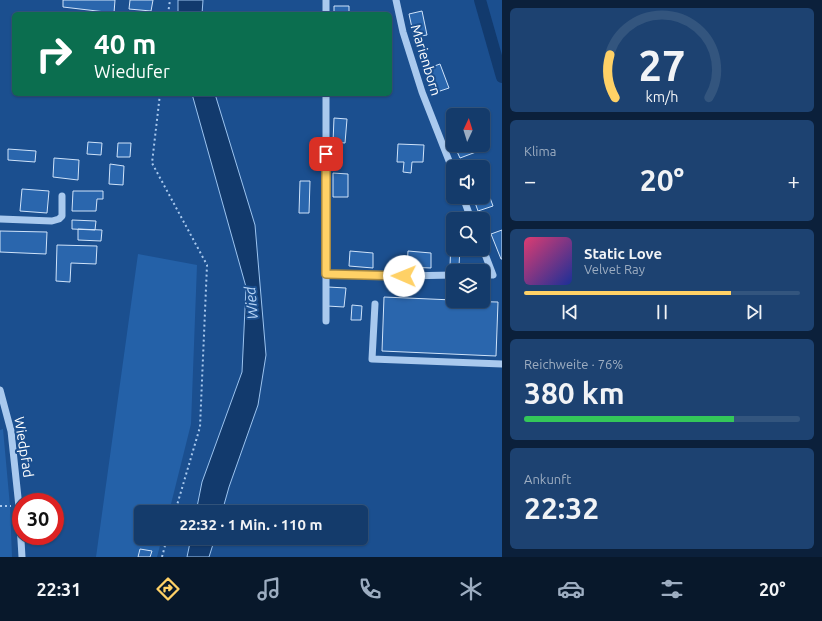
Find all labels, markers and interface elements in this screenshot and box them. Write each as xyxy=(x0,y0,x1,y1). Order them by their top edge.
street label: Marienborn xyxy=(408,23,444,97)
icon: right xyxy=(28,28,80,80)
text: 40 m xyxy=(94,28,156,59)
text: 27 xyxy=(639,42,685,89)
text: Wiedufer xyxy=(94,61,170,81)
text: km/h xyxy=(646,89,678,105)
north arrow xyxy=(446,108,490,152)
map controls xyxy=(446,108,490,308)
pin xyxy=(309,137,343,171)
icon: arrive xyxy=(315,143,337,165)
text: Klima xyxy=(524,144,556,158)
button: sound xyxy=(446,160,490,204)
text: 20° xyxy=(640,163,684,197)
text: − xyxy=(524,168,536,193)
text: + xyxy=(788,168,800,193)
button: search xyxy=(446,212,490,256)
text: Static Love xyxy=(584,245,662,262)
position arrow xyxy=(383,255,425,297)
text: Velvet Ray xyxy=(584,262,645,276)
button: layers xyxy=(446,264,490,308)
water label: Wied xyxy=(241,285,261,320)
icon: previous xyxy=(559,301,581,323)
icon: pause xyxy=(651,301,673,323)
icon: next xyxy=(743,301,765,323)
text: Reichweite · 76% xyxy=(524,357,623,371)
text: 380 km xyxy=(524,376,625,410)
street label: Wiedpfad xyxy=(11,415,37,479)
text: Ankunft xyxy=(524,472,571,486)
text: 22:32 xyxy=(524,491,599,525)
speed limit sign: 30 xyxy=(12,493,64,545)
text: 22:32 · 1 Min. · 110 m xyxy=(180,516,323,533)
icon: directions xyxy=(154,575,182,603)
icon: music xyxy=(255,575,283,603)
icon: phone xyxy=(356,575,384,603)
icon: climate xyxy=(457,575,485,603)
icon: car xyxy=(557,575,585,603)
icon: filters xyxy=(658,575,686,603)
text: 22:31 xyxy=(36,579,81,599)
text: 20° xyxy=(759,579,786,599)

